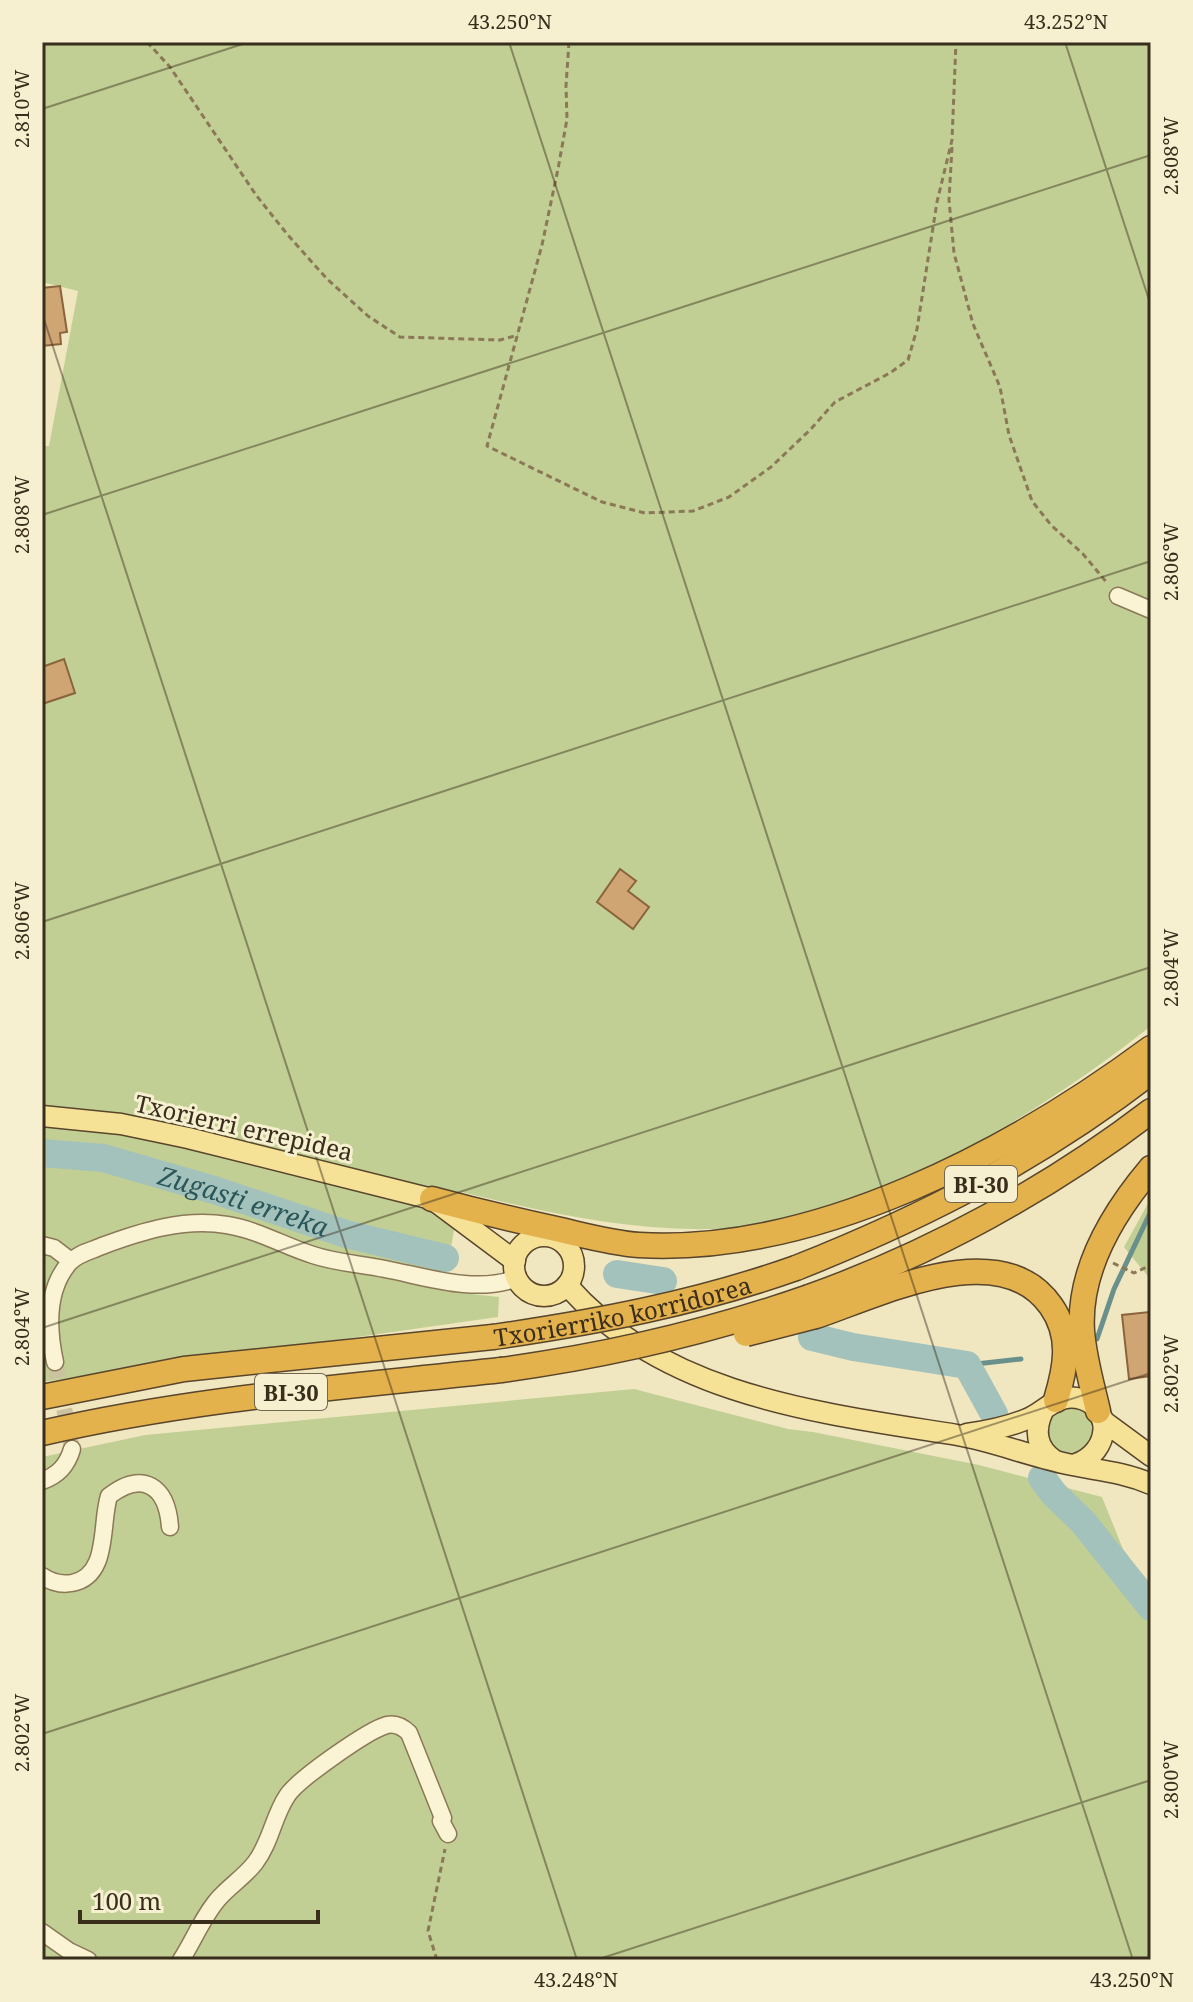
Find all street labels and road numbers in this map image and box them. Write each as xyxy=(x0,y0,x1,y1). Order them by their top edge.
street label: Txorierri errepidea xyxy=(132,1086,356,1168)
road number: BI-30 xyxy=(945,1166,1017,1202)
street label: Txorierriko korridorea xyxy=(492,1267,755,1353)
road number: BI-30 xyxy=(255,1374,327,1410)

